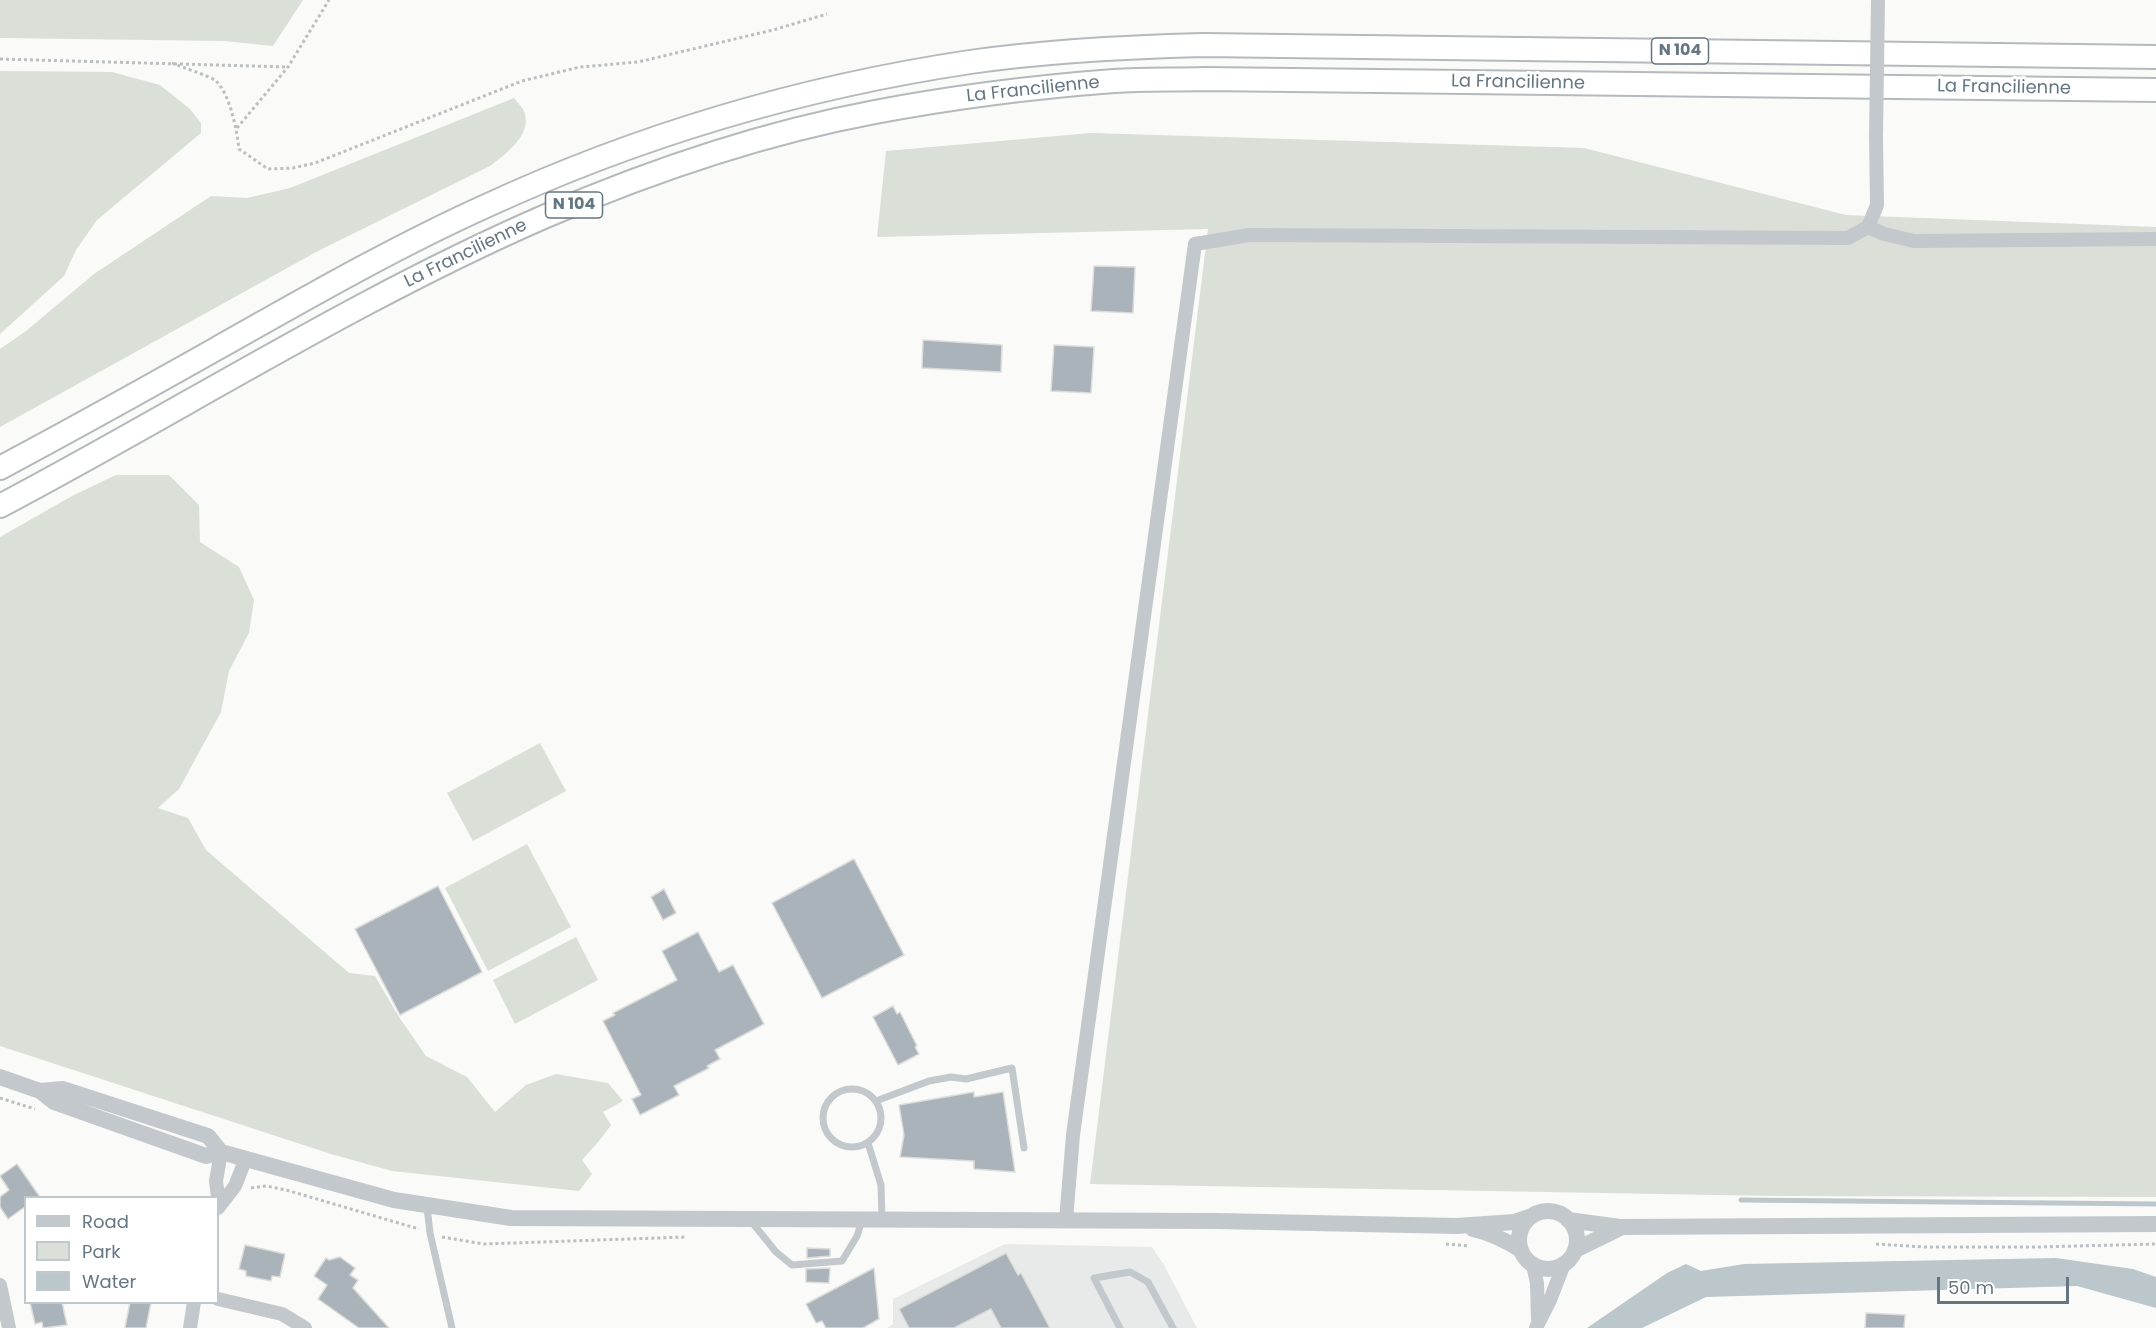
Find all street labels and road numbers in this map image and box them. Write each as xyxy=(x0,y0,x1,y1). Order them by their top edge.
road number: N 104 xyxy=(1652,38,1708,64)
street label: La Francilienne xyxy=(1451,71,1585,95)
street label: La Francilienne xyxy=(965,72,1101,108)
street label: La Francilienne xyxy=(1937,76,2071,100)
road number: N 104 xyxy=(546,192,602,218)
street label: La Francilienne xyxy=(401,215,531,293)

